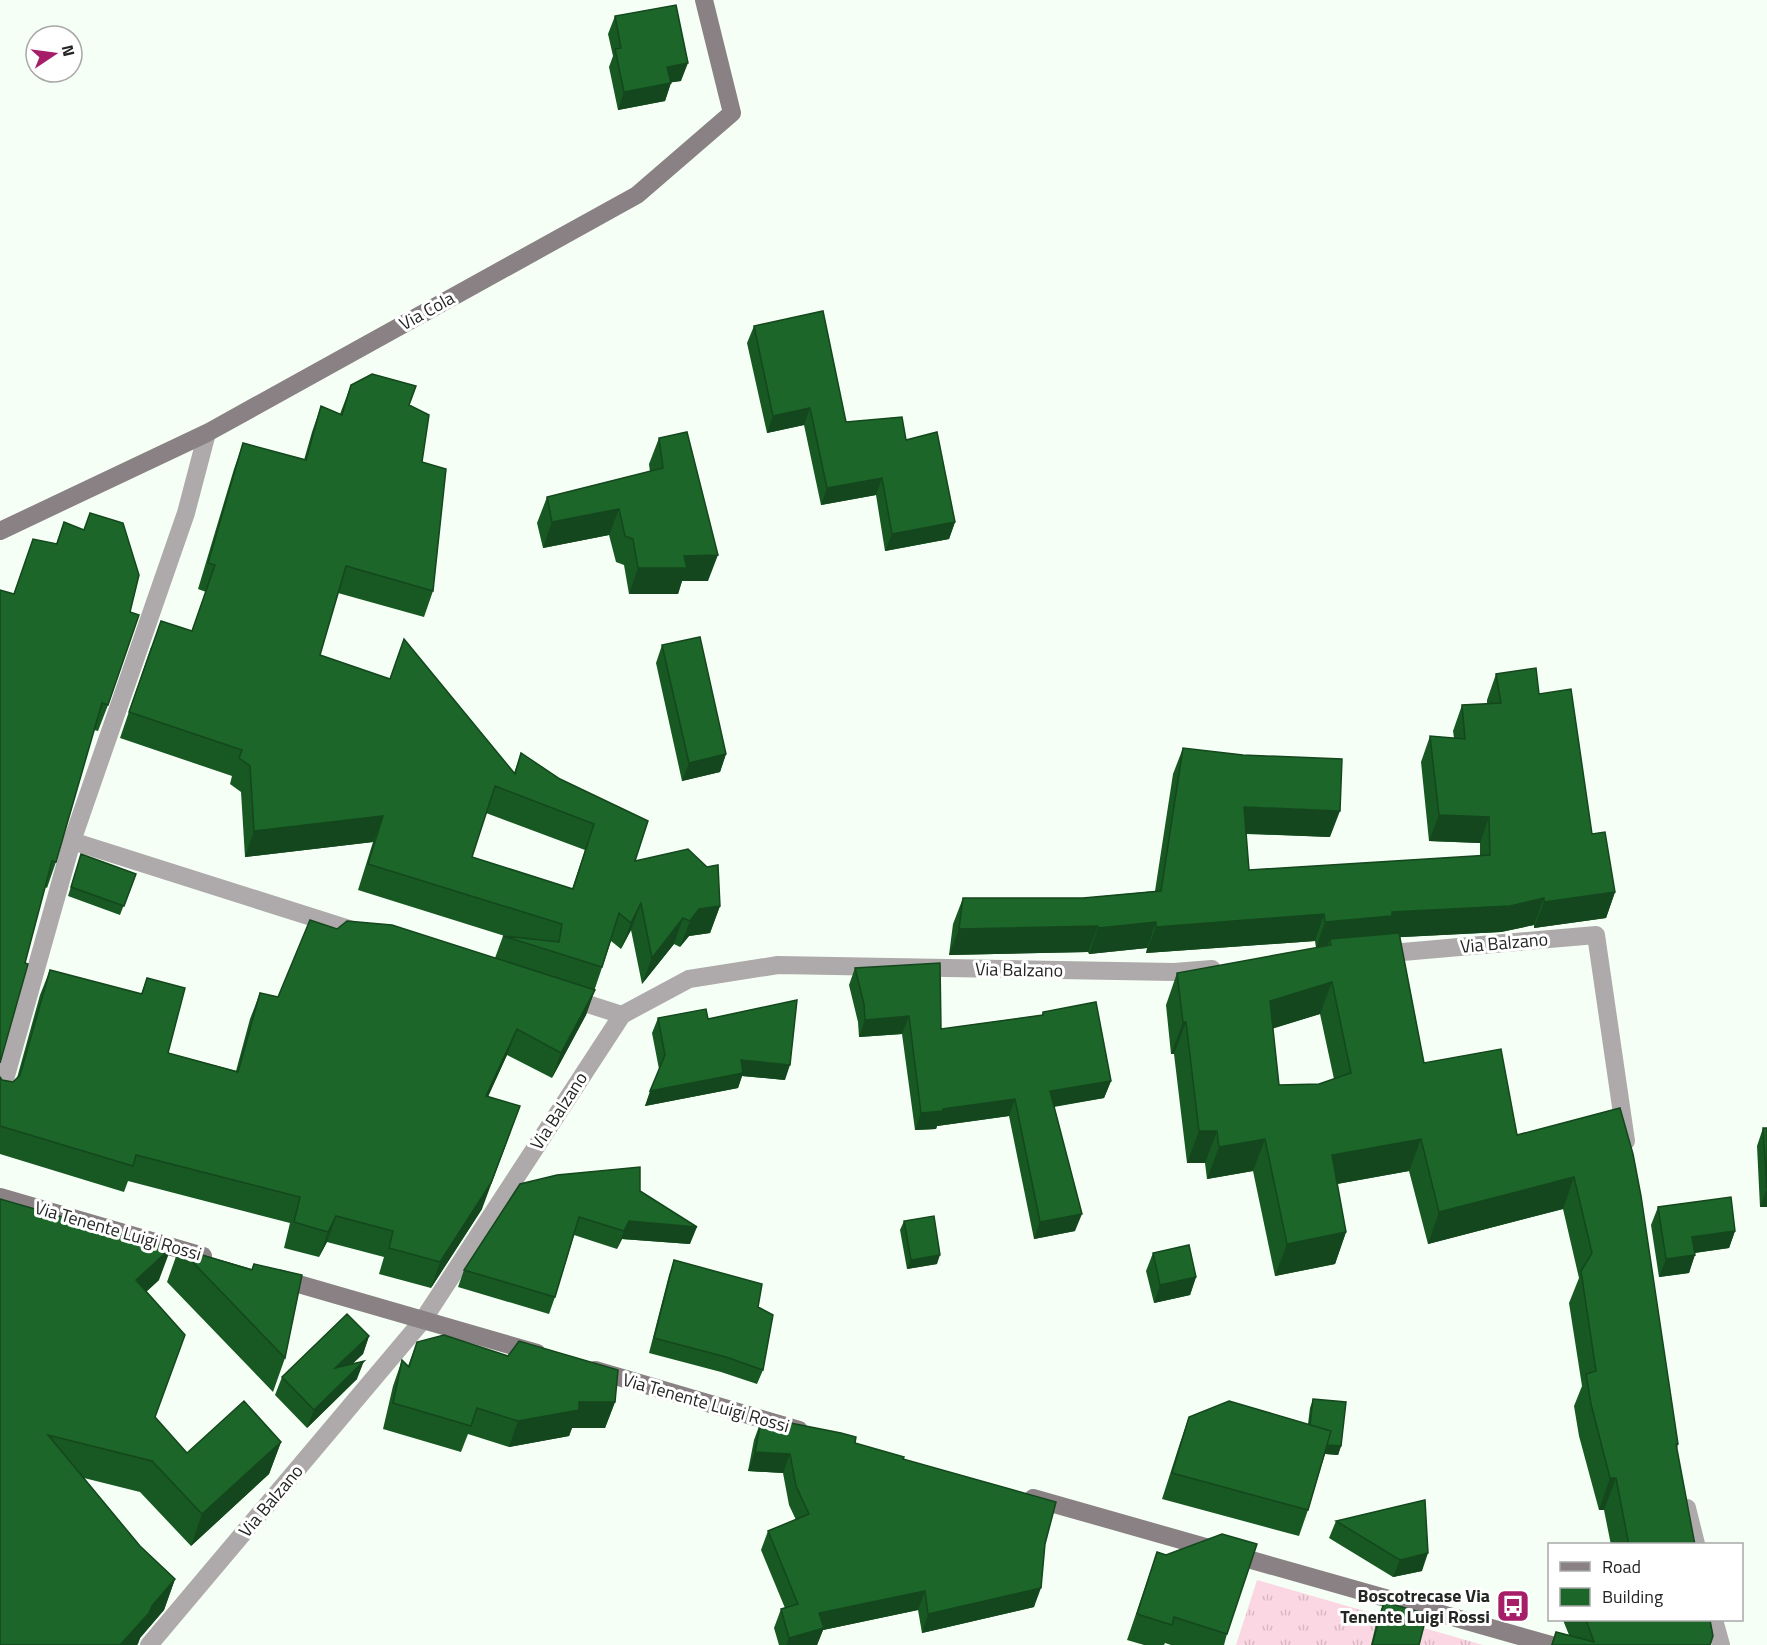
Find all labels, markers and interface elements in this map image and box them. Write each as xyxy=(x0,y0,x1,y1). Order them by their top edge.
north arrow xyxy=(24,24,84,84)
text: N xyxy=(56,43,82,59)
street label: Via Cola xyxy=(394,284,459,337)
street label: Via Balzano xyxy=(1459,925,1549,960)
street label: Via Balzano xyxy=(975,955,1063,984)
street label: Via Balzano xyxy=(523,1066,594,1155)
street label: Via Tenente Luigi Rossi xyxy=(32,1194,205,1267)
street label: Via Tenente Luigi Rossi xyxy=(620,1366,793,1439)
street label: Via Balzano xyxy=(232,1458,309,1543)
legend xyxy=(1548,1543,1743,1621)
text: Road xyxy=(1602,1553,1641,1580)
place label: Boscotrecase Via Tenente Luigi Rossi xyxy=(1340,1582,1490,1630)
text: Building xyxy=(1602,1583,1663,1610)
bus stop icon: Boscotrecase Via Tenente Luigi Rossi xyxy=(1495,1588,1531,1624)

